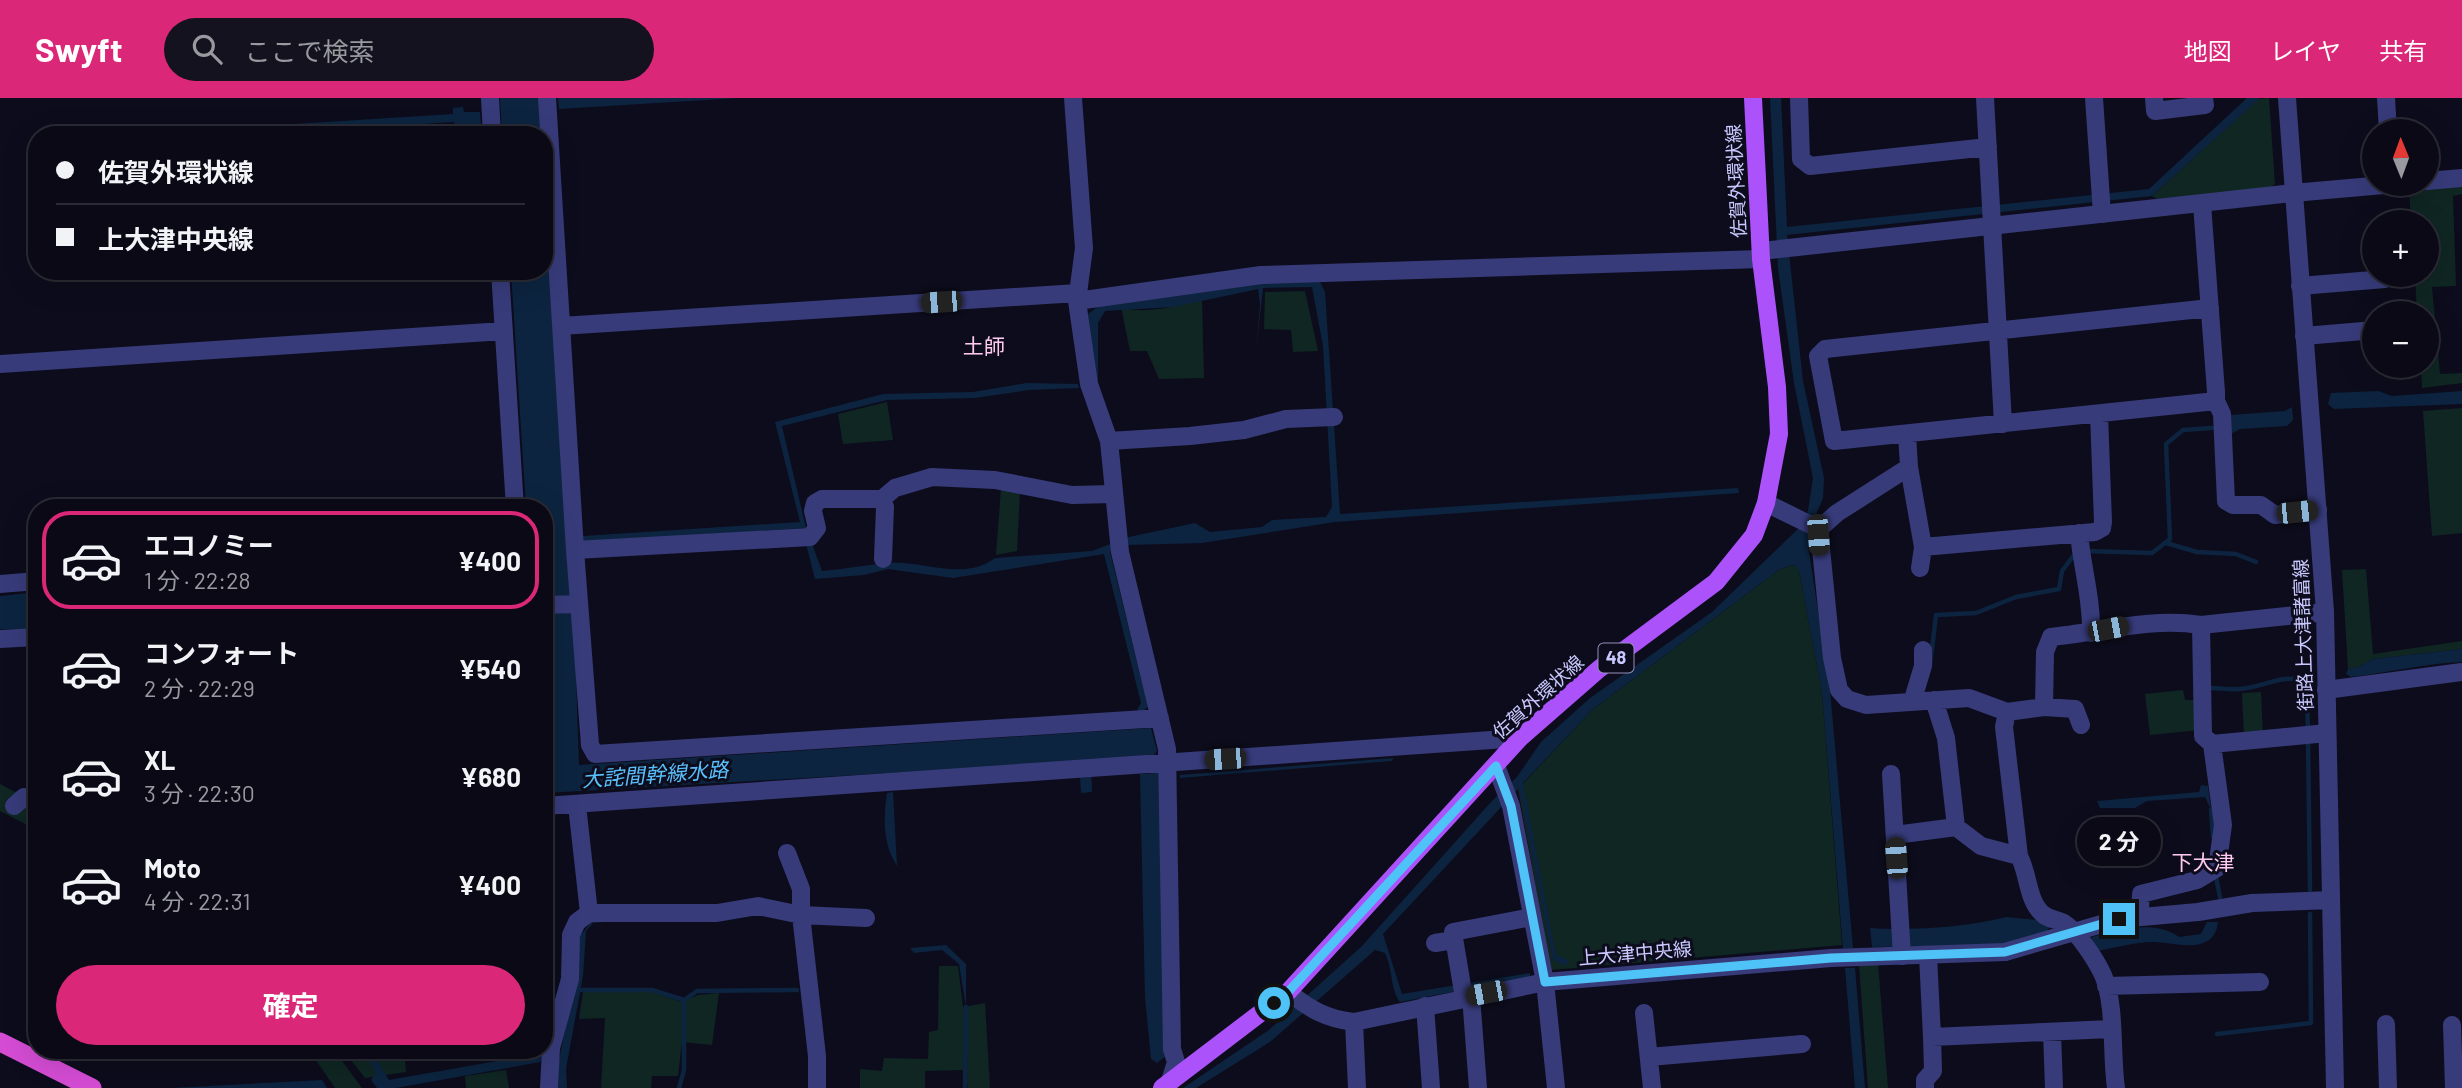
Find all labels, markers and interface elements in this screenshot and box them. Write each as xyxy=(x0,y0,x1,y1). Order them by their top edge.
search box xyxy=(164,18,654,81)
text: Swyft xyxy=(35,29,122,69)
icon: search xyxy=(188,30,226,68)
text: ここで検索 xyxy=(244,35,374,66)
text: 地図 xyxy=(2184,36,2232,65)
text: レイヤ xyxy=(2270,36,2341,65)
text: 共有 xyxy=(2379,36,2427,65)
north arrow xyxy=(2362,119,2440,196)
map controls xyxy=(2362,119,2439,378)
street label: 佐賀外環状線 xyxy=(1721,123,1750,239)
text: 佐賀外環状線 xyxy=(98,156,254,187)
button: + xyxy=(2362,210,2439,287)
text: 上大津中央線 xyxy=(98,223,254,254)
car xyxy=(920,290,963,314)
button: − xyxy=(2362,301,2439,378)
district label: 土師 xyxy=(963,333,1005,358)
car xyxy=(2276,499,2319,525)
car xyxy=(1807,513,1830,557)
icon: car xyxy=(60,529,123,592)
text: エコノミー xyxy=(144,529,274,560)
text: ¥400 xyxy=(458,545,521,576)
street label: 街路上大津諸富線 xyxy=(2288,559,2317,711)
text: 1 分 · 22:28 xyxy=(144,566,250,594)
car xyxy=(2086,615,2131,643)
icon: car xyxy=(60,637,123,700)
text: コンフォート xyxy=(144,637,299,668)
road number: 48 xyxy=(1598,644,1634,672)
street label: 佐賀外環状線 xyxy=(1488,650,1588,743)
text: ¥540 xyxy=(459,653,521,684)
text: 2 分 · 22:29 xyxy=(144,674,255,702)
text: XL xyxy=(144,744,175,775)
icon: car xyxy=(60,745,123,808)
car xyxy=(1204,747,1247,771)
water label: 大詫間幹線水路 xyxy=(581,756,731,791)
text: ¥680 xyxy=(460,761,521,792)
text: 3 分 · 22:30 xyxy=(144,779,255,807)
callout: 2 分 xyxy=(2077,818,2161,866)
text: 2 分 xyxy=(2099,827,2139,855)
car xyxy=(1885,836,1908,880)
district label: 下大津 xyxy=(2172,849,2235,874)
text: Moto xyxy=(144,852,201,883)
icon: car xyxy=(60,853,123,916)
text: ¥400 xyxy=(458,869,521,900)
text: 4 分 · 22:31 xyxy=(144,887,251,915)
route end xyxy=(2103,903,2135,935)
street label: 上大津中央線 xyxy=(1577,936,1693,969)
button: 確定 xyxy=(56,965,525,1045)
car xyxy=(1464,979,1509,1007)
route start xyxy=(1258,987,1290,1019)

